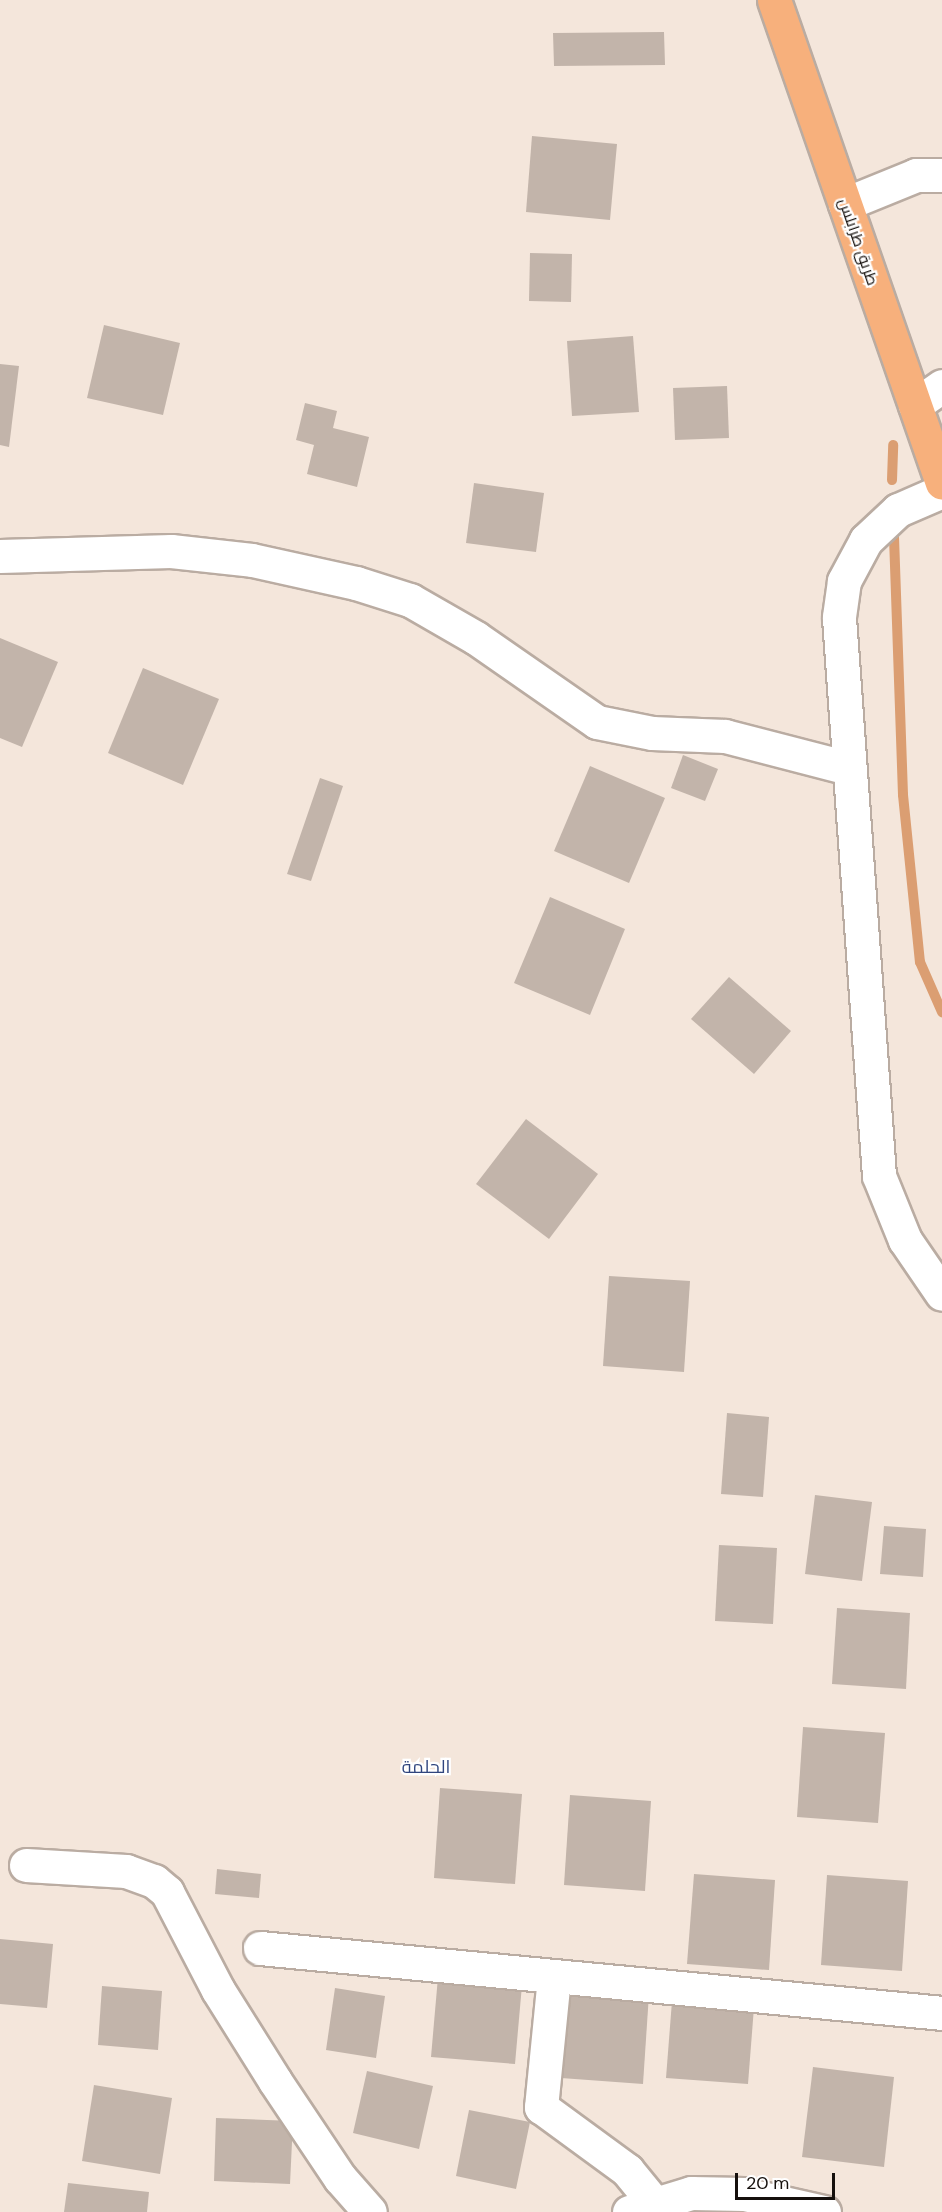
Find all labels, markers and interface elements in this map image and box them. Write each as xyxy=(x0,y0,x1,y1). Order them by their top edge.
street label: طريق طرابلس xyxy=(834,196,882,288)
district label: الحلمة xyxy=(402,1756,450,1778)
scale bar xyxy=(738,2161,838,2199)
text: 20 m xyxy=(746,2171,789,2195)

